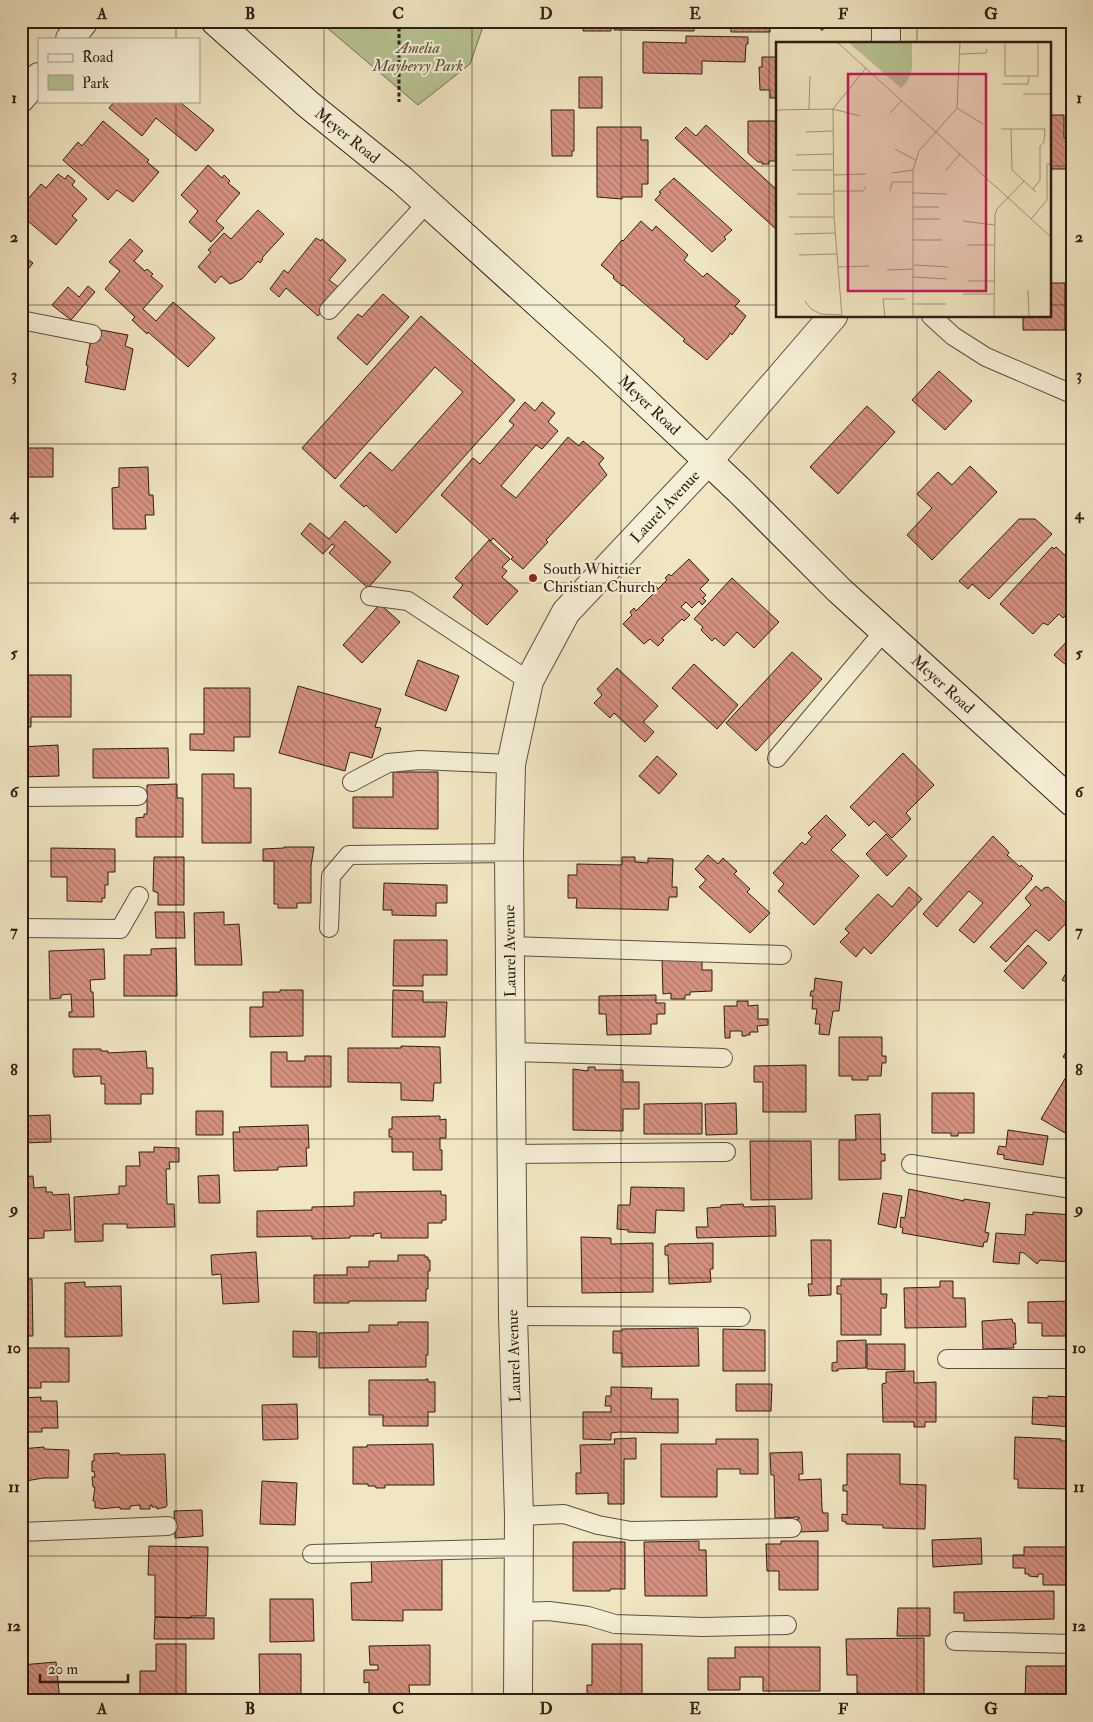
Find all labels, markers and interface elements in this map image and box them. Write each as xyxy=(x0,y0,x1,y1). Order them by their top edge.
text: A xyxy=(96,4,108,24)
text: B xyxy=(245,4,255,24)
text: C xyxy=(392,4,404,24)
text: D xyxy=(539,4,553,24)
text: E xyxy=(689,4,701,24)
text: F xyxy=(838,4,848,24)
text: G xyxy=(984,4,998,24)
legend xyxy=(38,38,200,102)
park label: Amelia Mayberry Park xyxy=(372,38,464,76)
inset map xyxy=(776,42,1050,318)
text: Road xyxy=(82,48,114,67)
text: Park xyxy=(82,74,109,93)
text: 1 xyxy=(11,88,17,108)
text: 1 xyxy=(1076,88,1082,108)
street label: Meyer Road xyxy=(310,103,384,168)
text: 2 xyxy=(10,227,18,247)
text: 2 xyxy=(1075,227,1083,247)
text: 3 xyxy=(11,365,17,385)
text: 3 xyxy=(1076,365,1082,385)
street label: Meyer Road xyxy=(614,371,685,440)
street label: Laurel Avenue xyxy=(626,466,704,547)
text: 4 xyxy=(9,504,20,524)
text: 4 xyxy=(1074,504,1085,524)
place label: South Whittier Christian Church xyxy=(543,559,656,597)
marker: South Whittier Christian Church xyxy=(527,572,539,584)
text: 5 xyxy=(10,643,18,663)
text: 5 xyxy=(1075,643,1083,663)
street label: Meyer Road xyxy=(907,651,978,718)
text: 6 xyxy=(10,782,20,802)
text: 6 xyxy=(1075,782,1085,802)
street label: Laurel Avenue xyxy=(499,904,521,998)
text: 7 xyxy=(10,921,18,941)
text: 7 xyxy=(1075,921,1083,941)
text: 8 xyxy=(10,1060,18,1080)
text: 8 xyxy=(1075,1060,1083,1080)
text: 9 xyxy=(8,1199,18,1219)
text: 9 xyxy=(1073,1199,1083,1219)
street label: Laurel Avenue xyxy=(502,1309,526,1403)
text: 10 xyxy=(7,1338,21,1358)
text: 10 xyxy=(1072,1338,1086,1358)
text: 11 xyxy=(8,1477,20,1497)
text: 11 xyxy=(1073,1477,1085,1497)
text: 12 xyxy=(7,1616,21,1636)
text: 12 xyxy=(1072,1616,1086,1636)
scale bar xyxy=(40,1652,128,1684)
text: 20 m xyxy=(48,1660,78,1679)
text: A xyxy=(96,1699,108,1719)
text: B xyxy=(245,1699,255,1719)
text: C xyxy=(392,1699,404,1719)
text: D xyxy=(539,1699,553,1719)
text: E xyxy=(689,1699,701,1719)
text: F xyxy=(838,1699,848,1719)
text: G xyxy=(984,1699,998,1719)

